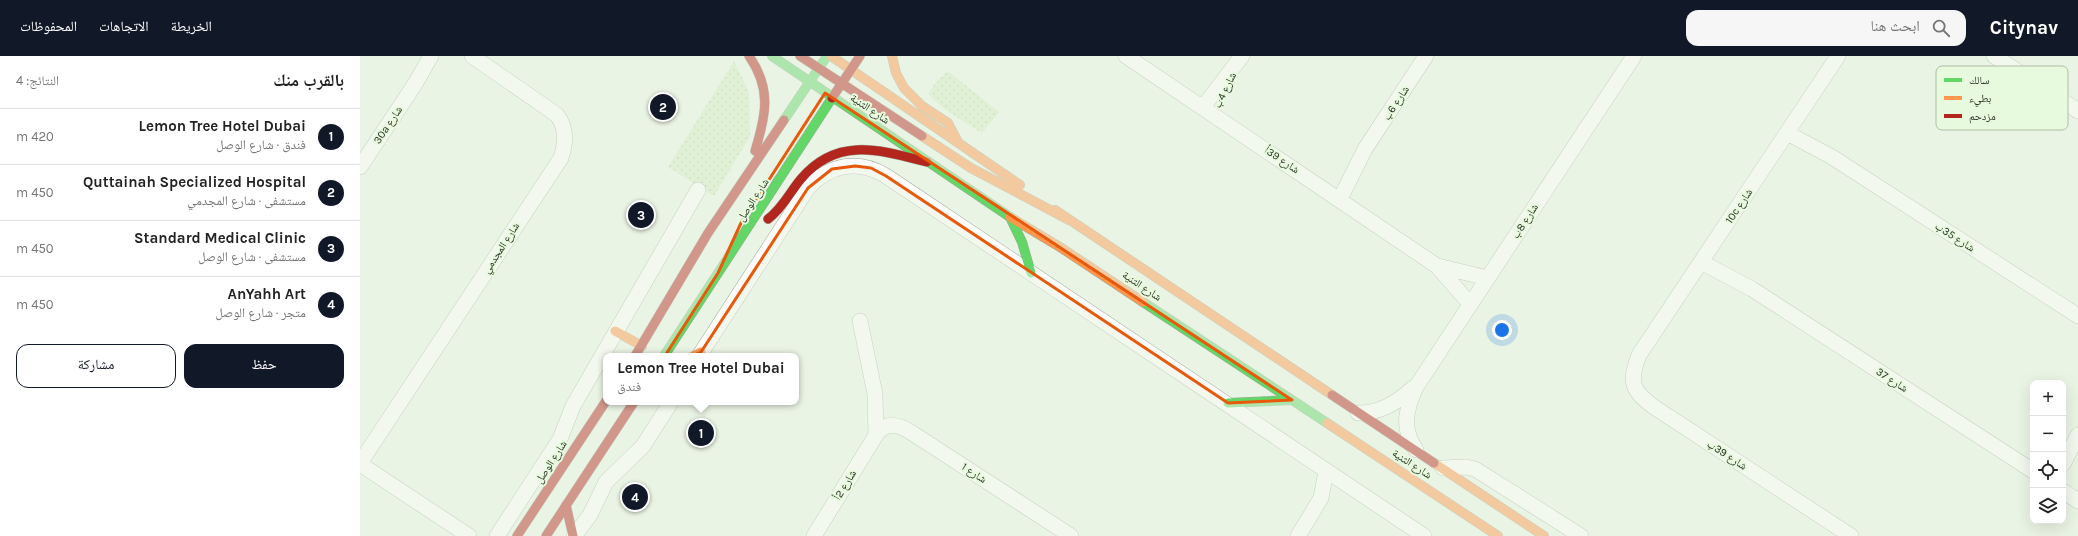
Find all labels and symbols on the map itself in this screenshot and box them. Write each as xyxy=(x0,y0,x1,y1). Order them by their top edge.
legend xyxy=(1936,66,2068,130)
street label: شارع 4ب xyxy=(1211,70,1239,110)
text: سالك xyxy=(1969,74,1989,87)
street label: شارع 6ب xyxy=(1380,83,1412,123)
street label: شارع الثنية xyxy=(848,91,892,127)
pin: 2 xyxy=(650,92,676,122)
text: بطيء xyxy=(1969,92,1991,107)
street label: 30a شارع xyxy=(371,104,405,146)
text: مزدحم xyxy=(1969,110,1996,124)
street label: شارع 39أ xyxy=(1262,143,1302,176)
street label: شارع الوصل xyxy=(734,176,772,224)
street label: 10c شارع xyxy=(1723,186,1755,226)
pin: 3 xyxy=(628,200,654,230)
street label: شارع 8ب xyxy=(1509,201,1541,241)
street label: شارع 35ب xyxy=(1933,219,1977,255)
street label: شارع المجدمي xyxy=(480,220,524,277)
street label: شارع الثنية xyxy=(1120,268,1164,304)
your location xyxy=(1492,320,1512,340)
street label: شارع 37 xyxy=(1874,365,1910,395)
pin: 1 xyxy=(688,418,714,448)
street label: شارع 39ب xyxy=(1705,437,1749,473)
street label: شارع الوصل xyxy=(532,438,570,486)
street label: شارع الثنية xyxy=(1390,446,1434,482)
street label: شارع 1 xyxy=(959,460,989,486)
street label: شارع 2أ xyxy=(830,467,859,503)
pin: 4 xyxy=(622,482,648,512)

